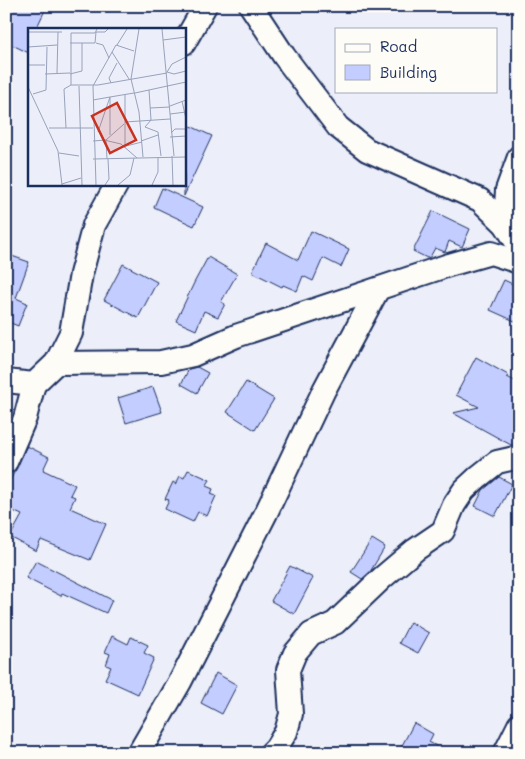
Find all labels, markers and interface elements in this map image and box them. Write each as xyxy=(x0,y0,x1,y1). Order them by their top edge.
inset map xyxy=(28,28,185,185)
legend xyxy=(335,28,498,92)
text: Road xyxy=(380,36,417,56)
text: Building xyxy=(380,62,437,82)

